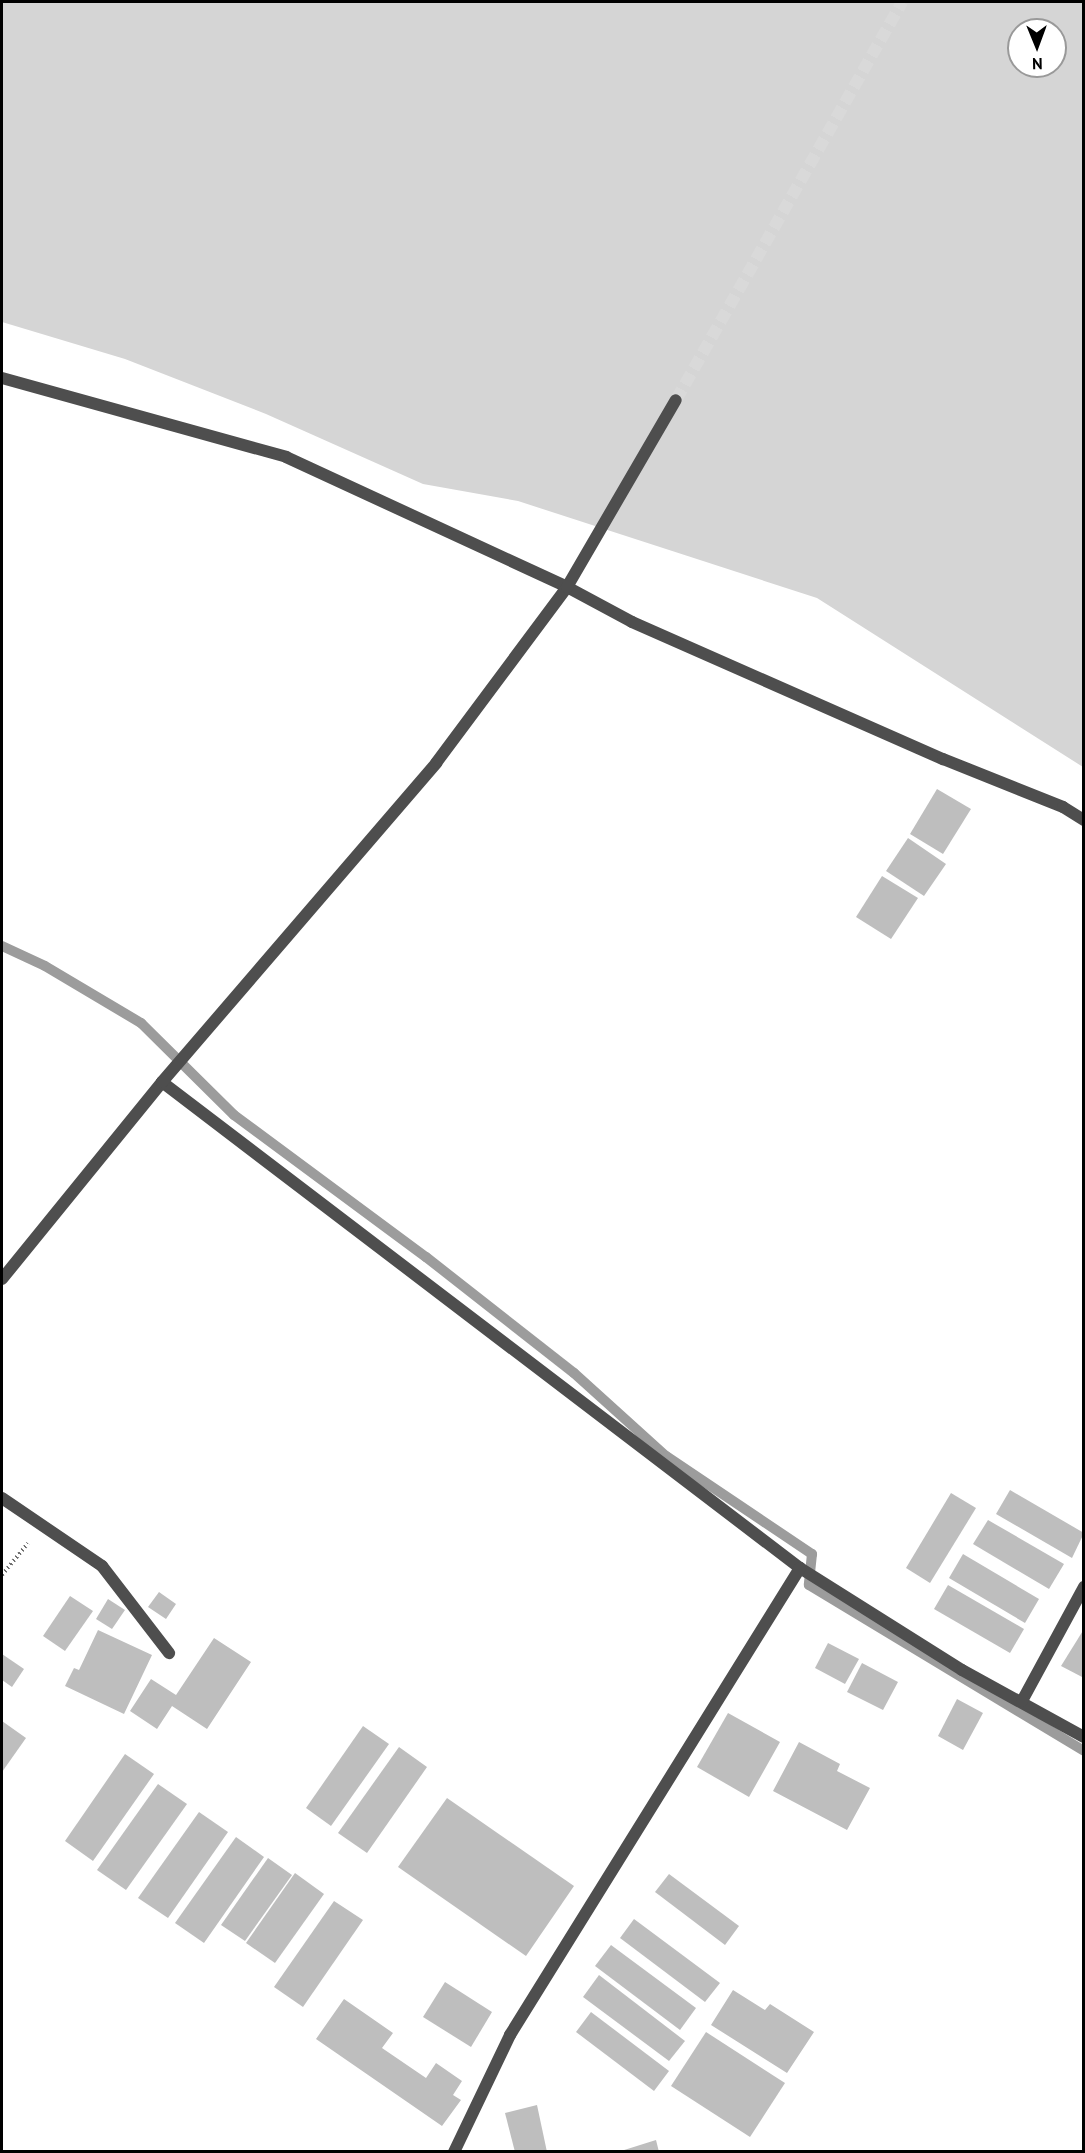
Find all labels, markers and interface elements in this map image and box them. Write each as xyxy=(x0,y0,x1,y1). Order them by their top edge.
north arrow xyxy=(1007,18,1067,78)
text: N xyxy=(1032,54,1043,74)

